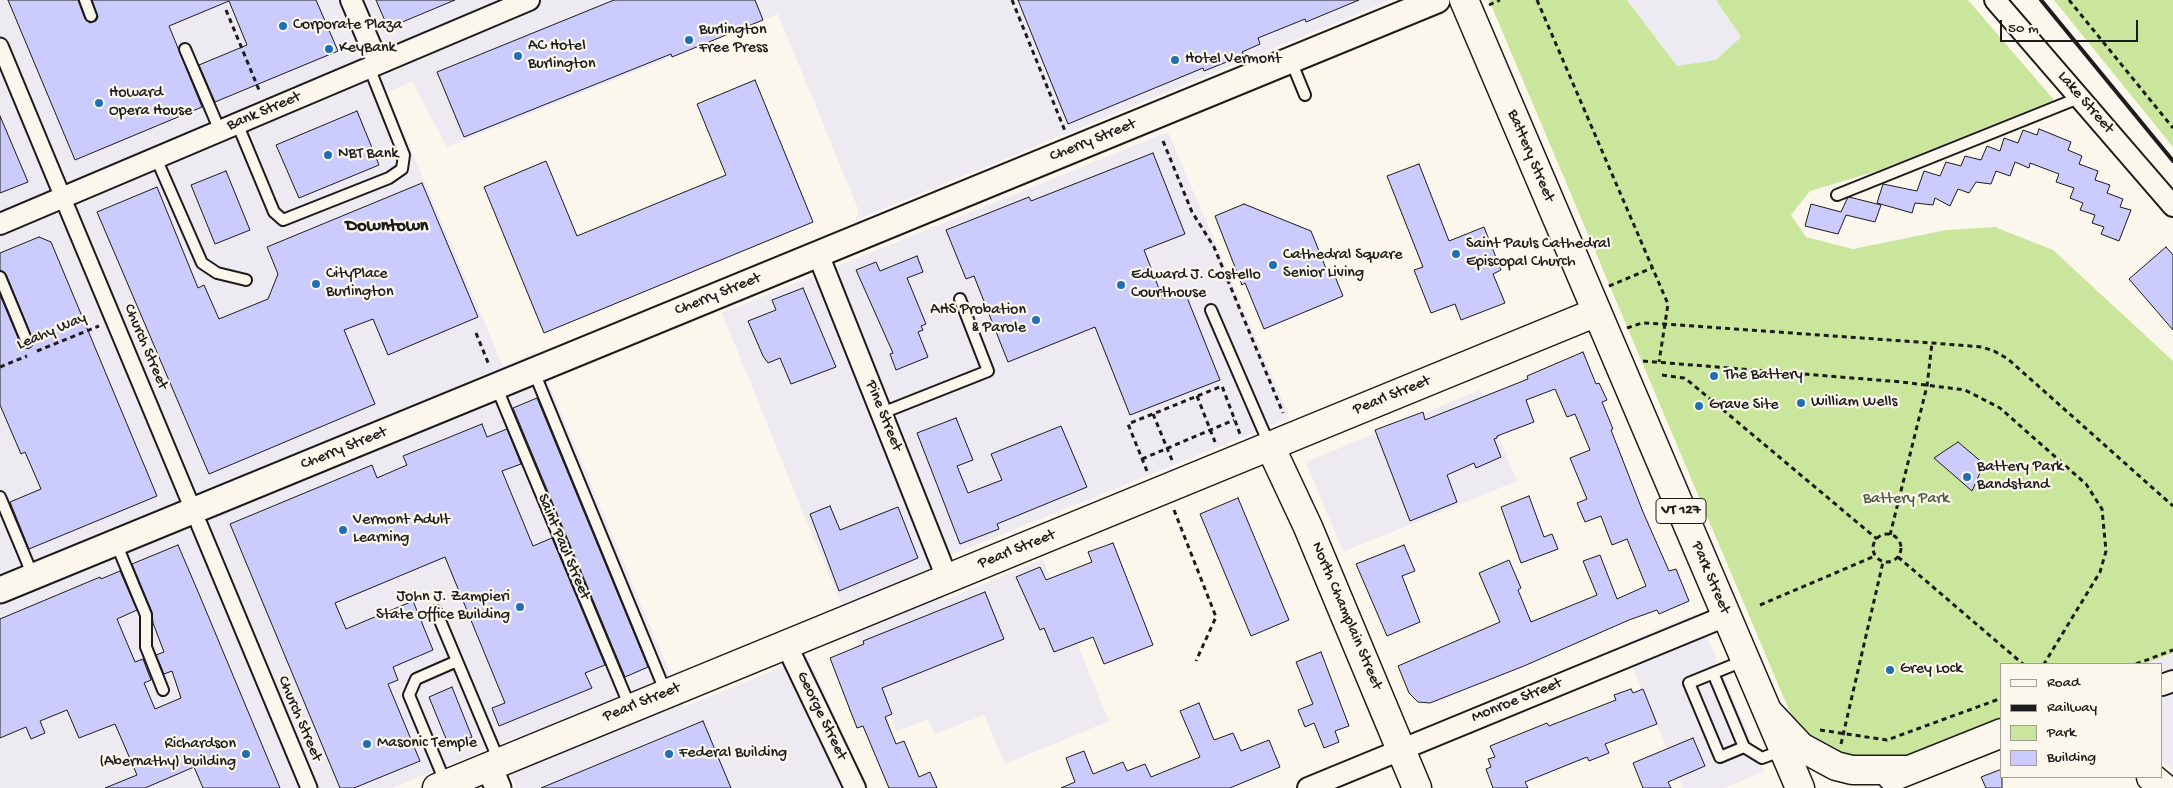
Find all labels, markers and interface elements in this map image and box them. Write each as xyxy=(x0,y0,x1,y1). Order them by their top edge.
scale bar xyxy=(2003,10,2140,42)
place label: Corporate Plaza xyxy=(293,16,402,36)
marker: Corporate Plaza xyxy=(277,20,289,32)
text: 50 m xyxy=(2008,20,2039,38)
place label: Burlington Free Press xyxy=(699,21,768,59)
marker: Burlington Free Press xyxy=(683,34,695,46)
place label: AC Hotel Burlington xyxy=(528,37,595,75)
place label: KeyBank xyxy=(339,39,396,59)
marker: KeyBank xyxy=(323,43,335,55)
marker: AC Hotel Burlington xyxy=(512,50,524,62)
place label: Hotel Vermont xyxy=(1185,50,1281,70)
marker: Hotel Vermont xyxy=(1169,54,1181,66)
street label: Lake Street xyxy=(2053,68,2117,138)
place label: Howard Opera House xyxy=(109,84,192,122)
street label: Bank Street xyxy=(224,88,304,136)
marker: Howard Opera House xyxy=(93,97,105,109)
street label: Battery Street xyxy=(1502,107,1558,205)
street label: Cherry Street xyxy=(1047,115,1139,167)
place label: NBT Bank xyxy=(338,145,398,165)
marker: NBT Bank xyxy=(322,149,334,161)
district label: Downtown xyxy=(346,216,428,238)
place label: Saint Pauls Cathedral Episcopal Church xyxy=(1466,235,1610,273)
place label: Cathedral Square Senior Living xyxy=(1283,246,1402,284)
marker: Saint Pauls Cathedral Episcopal Church xyxy=(1450,248,1462,260)
marker: Cathedral Square Senior Living xyxy=(1267,259,1279,271)
place label: CityPlace Burlington xyxy=(326,265,393,303)
place label: Edward J. Costello Courthouse xyxy=(1131,266,1261,304)
street label: Cherry Street xyxy=(672,269,764,321)
marker: CityPlace Burlington xyxy=(310,278,322,290)
marker: Edward J. Costello Courthouse xyxy=(1115,279,1127,291)
street label: Church Street xyxy=(118,301,172,393)
place label: AHS Probation & Parole xyxy=(930,301,1026,339)
street label: Leahy Way xyxy=(14,309,90,355)
marker: AHS Probation & Parole xyxy=(1030,314,1042,326)
place label: The Battery xyxy=(1724,366,1803,386)
marker: The Battery xyxy=(1708,370,1720,382)
street label: Pearl Street xyxy=(1351,372,1433,420)
street label: Pine Street xyxy=(860,378,906,454)
place label: William Wells xyxy=(1811,393,1897,413)
place label: Grave Site xyxy=(1709,396,1778,416)
marker: William Wells xyxy=(1795,397,1807,409)
marker: Grave Site xyxy=(1693,400,1705,412)
street label: Cherry Street xyxy=(298,423,390,475)
place label: Battery Park Bandstand xyxy=(1977,458,2063,496)
marker: Battery Park Bandstand xyxy=(1961,471,1973,483)
park label: Battery Park xyxy=(1863,490,1949,510)
street label: Saint Paul Street xyxy=(532,491,594,603)
road number: VT 127 xyxy=(1656,498,1706,524)
place label: Vermont Adult Learning xyxy=(353,511,450,549)
marker: Vermont Adult Learning xyxy=(337,524,349,536)
street label: Pearl Street xyxy=(976,526,1058,574)
street label: North Champlain Street xyxy=(1306,539,1386,693)
street label: Park Street xyxy=(1686,539,1734,617)
place label: John J. Zampieri State Office Building xyxy=(376,588,510,626)
marker: John J. Zampieri State Office Building xyxy=(514,601,526,613)
place label: Grey Lock xyxy=(1900,660,1962,680)
legend xyxy=(2000,663,2163,778)
marker: Grey Lock xyxy=(1884,664,1896,676)
street label: George Street xyxy=(791,669,851,763)
street label: Church Street xyxy=(272,673,326,765)
street label: Monroe Street xyxy=(1469,674,1565,728)
text: Road xyxy=(2047,674,2080,692)
street label: Pearl Street xyxy=(601,679,683,727)
text: Railway xyxy=(2047,699,2097,717)
text: Park xyxy=(2047,724,2076,742)
place label: Masonic Temple xyxy=(377,734,477,754)
place label: Richardson (Abernathy) building xyxy=(99,735,236,773)
marker: Masonic Temple xyxy=(361,738,373,750)
place label: Federal Building xyxy=(679,744,787,764)
marker: Richardson (Abernathy) building xyxy=(240,748,252,760)
marker: Federal Building xyxy=(663,748,675,760)
text: Building xyxy=(2047,749,2096,767)

